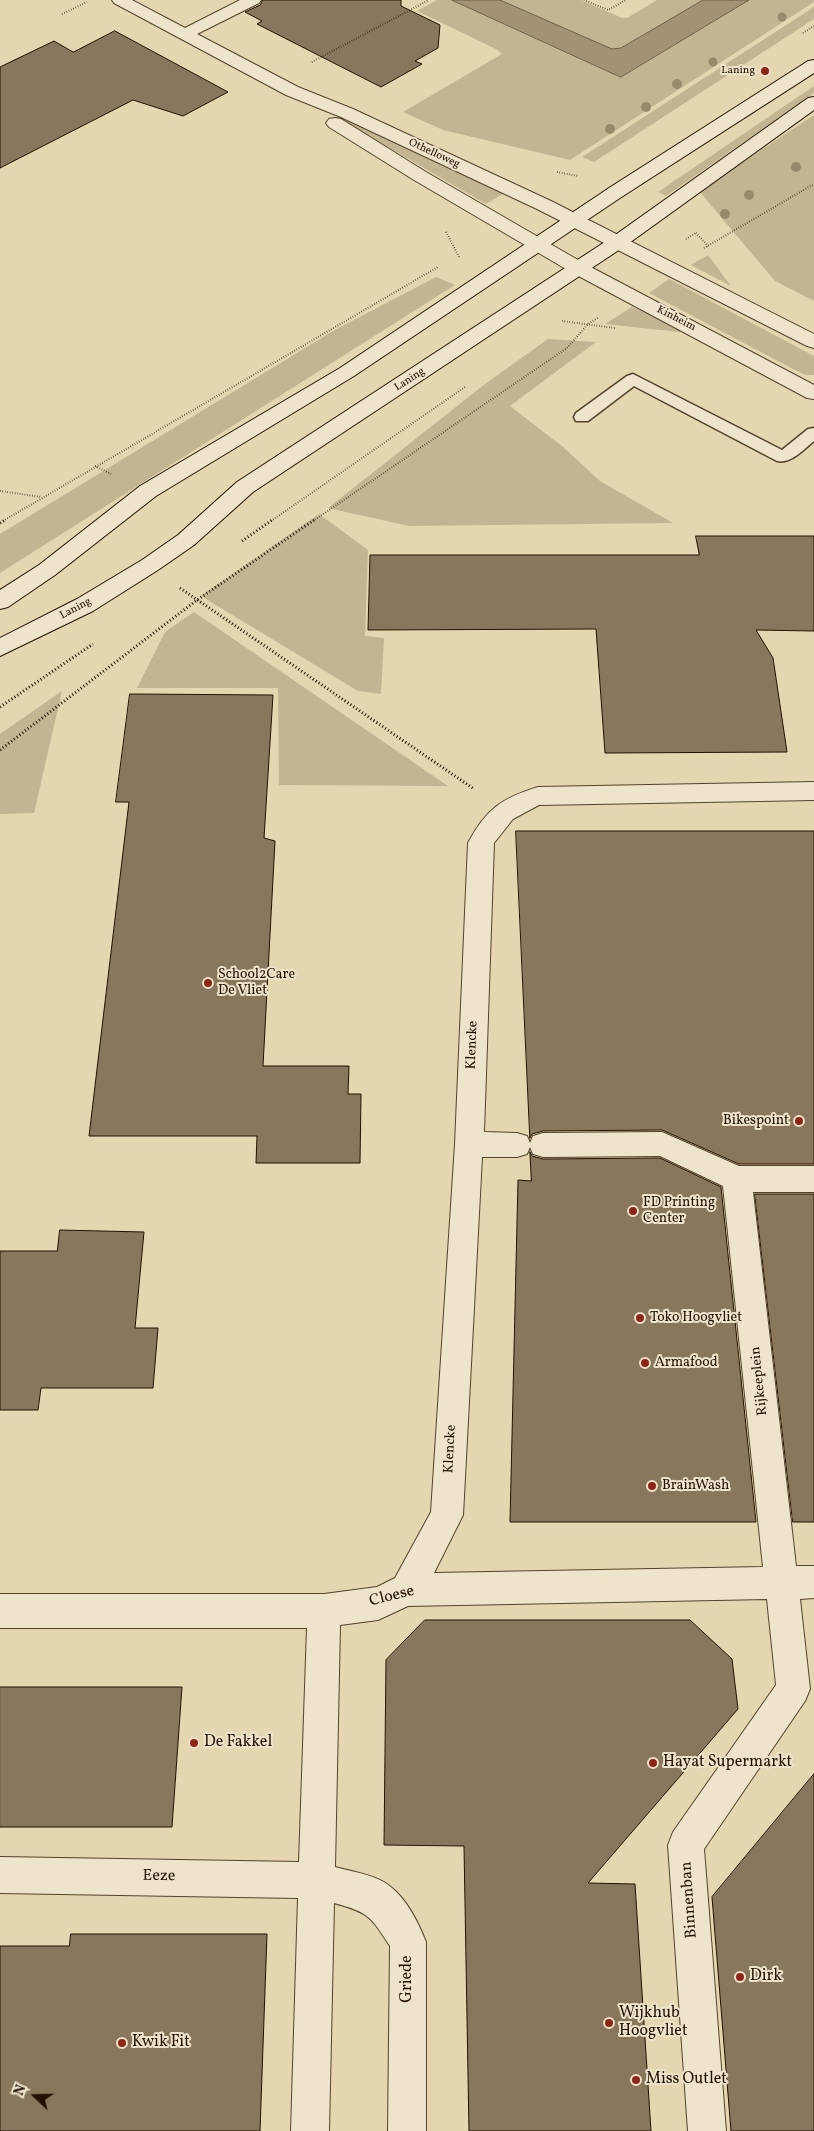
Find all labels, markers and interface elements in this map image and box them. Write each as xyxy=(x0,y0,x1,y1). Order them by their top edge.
place label: Laning xyxy=(721,64,755,78)
marker: Laning xyxy=(759,65,771,77)
street label: Othelloweg xyxy=(406,136,462,172)
street label: Kinheim xyxy=(654,304,698,334)
street label: Laning xyxy=(392,365,428,395)
street label: Laning xyxy=(58,595,94,623)
place label: School2Care De Vliet xyxy=(218,967,295,1000)
marker: School2Care De Vliet xyxy=(202,977,214,989)
street label: Klencke xyxy=(464,1020,482,1070)
place label: Bikespoint xyxy=(723,1113,789,1129)
marker: Bikespoint xyxy=(793,1115,805,1127)
place label: FD Printing Center xyxy=(643,1195,715,1228)
marker: FD Printing Center xyxy=(627,1205,639,1217)
place label: Toko Hoogvliet xyxy=(650,1310,742,1326)
marker: Toko Hoogvliet xyxy=(634,1312,646,1324)
street label: Rijkeeplein xyxy=(748,1346,772,1416)
place label: Armafood xyxy=(655,1355,718,1371)
marker: Armafood xyxy=(639,1357,651,1369)
street label: Klencke xyxy=(441,1424,461,1474)
place label: BrainWash xyxy=(662,1478,729,1494)
marker: BrainWash xyxy=(646,1480,658,1492)
street label: Cloese xyxy=(367,1582,417,1612)
place label: De Fakkel xyxy=(204,1733,272,1753)
marker: De Fakkel xyxy=(188,1737,200,1749)
place label: Hayat Supermarkt xyxy=(663,1753,792,1773)
marker: Hayat Supermarkt xyxy=(647,1757,659,1769)
street label: Binnenban xyxy=(678,1861,702,1939)
street label: Eeze xyxy=(142,1867,176,1887)
street label: Griede xyxy=(398,1955,418,2003)
place label: Dirk xyxy=(750,1967,782,1987)
marker: Dirk xyxy=(734,1971,746,1983)
place label: Wijkhub Hoogvliet xyxy=(619,2004,687,2042)
marker: Wijkhub Hoogvliet xyxy=(603,2017,615,2029)
place label: Kwik Fit xyxy=(132,2033,190,2053)
marker: Kwik Fit xyxy=(116,2037,128,2049)
place label: Miss Outlet xyxy=(646,2070,727,2090)
north arrow xyxy=(10,2071,60,2121)
marker: Miss Outlet xyxy=(630,2074,642,2086)
text: N xyxy=(10,2082,31,2099)

